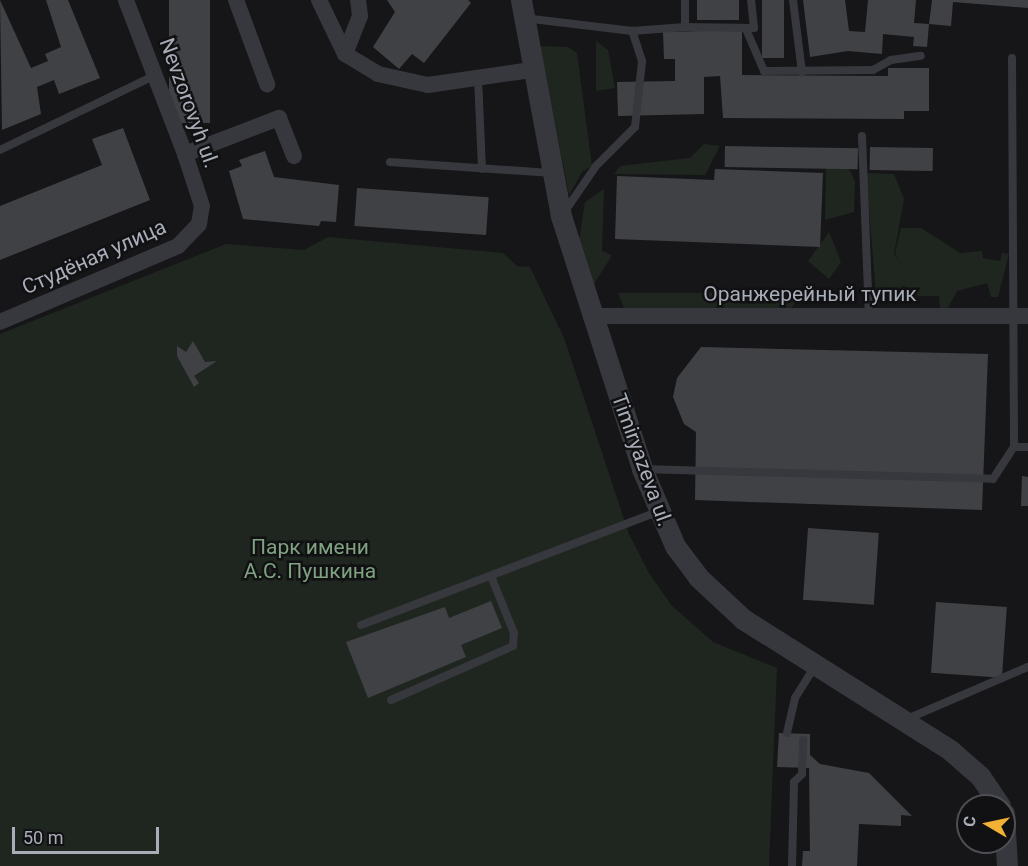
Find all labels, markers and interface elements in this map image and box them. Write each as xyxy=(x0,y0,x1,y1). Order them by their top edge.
street label: Nevzorovyh ul. xyxy=(154,35,224,171)
street label: Студёная улица xyxy=(18,214,170,300)
street label: Оранжерейный тупик xyxy=(703,281,917,307)
street label: Timiryazeva ul. xyxy=(606,390,678,530)
park label: Парк имени А.С. Пушкина xyxy=(244,534,376,584)
north arrow xyxy=(956,794,1016,854)
scale bar xyxy=(15,815,162,853)
text: С xyxy=(960,815,980,828)
text: 50 m xyxy=(23,827,63,848)

